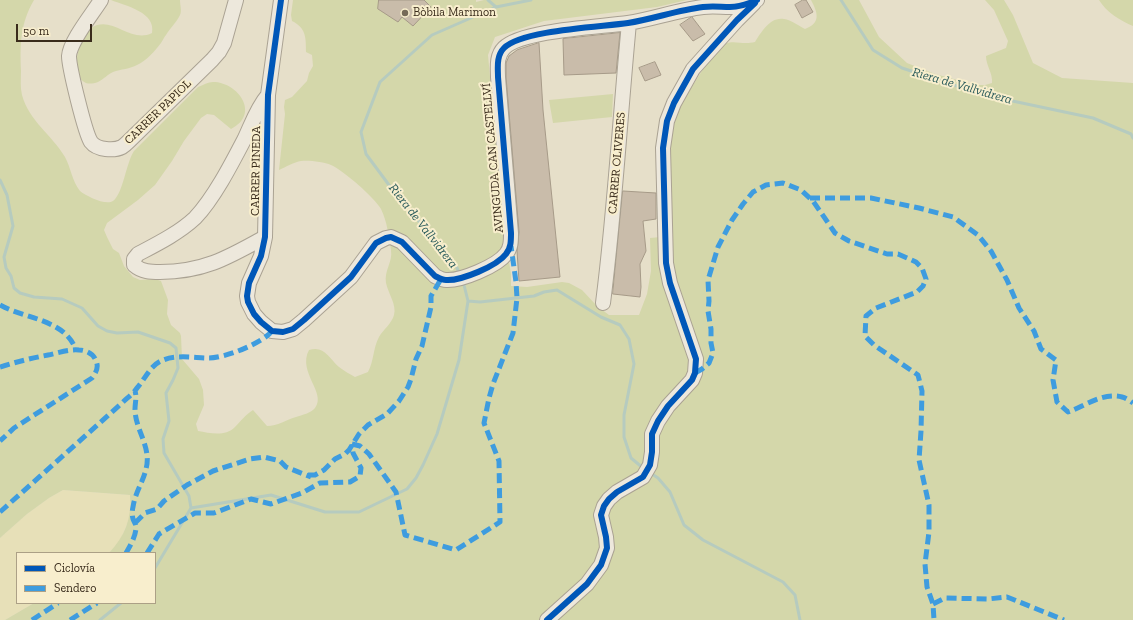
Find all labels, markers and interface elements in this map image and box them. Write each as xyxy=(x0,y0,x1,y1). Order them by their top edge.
place label: Bòbila Marimon xyxy=(413,6,496,20)
marker: Bòbila Marimon xyxy=(400,8,410,18)
scale bar xyxy=(18,16,94,42)
text: 50 m xyxy=(23,24,49,38)
water label: Riera de Vallvidrera xyxy=(910,64,1014,108)
street label: CARRER PAPIOL xyxy=(122,77,194,147)
street label: AVINGUDA CAN CASTELLVÍ xyxy=(479,83,507,233)
street label: CARRER OLIVERES xyxy=(605,111,629,215)
street label: CARRER PINEDA xyxy=(248,126,264,216)
water label: Riera de Vallvidrera xyxy=(385,181,461,271)
legend xyxy=(16,552,156,604)
text: Ciclovía xyxy=(54,561,95,575)
text: Sendero xyxy=(54,581,96,595)

